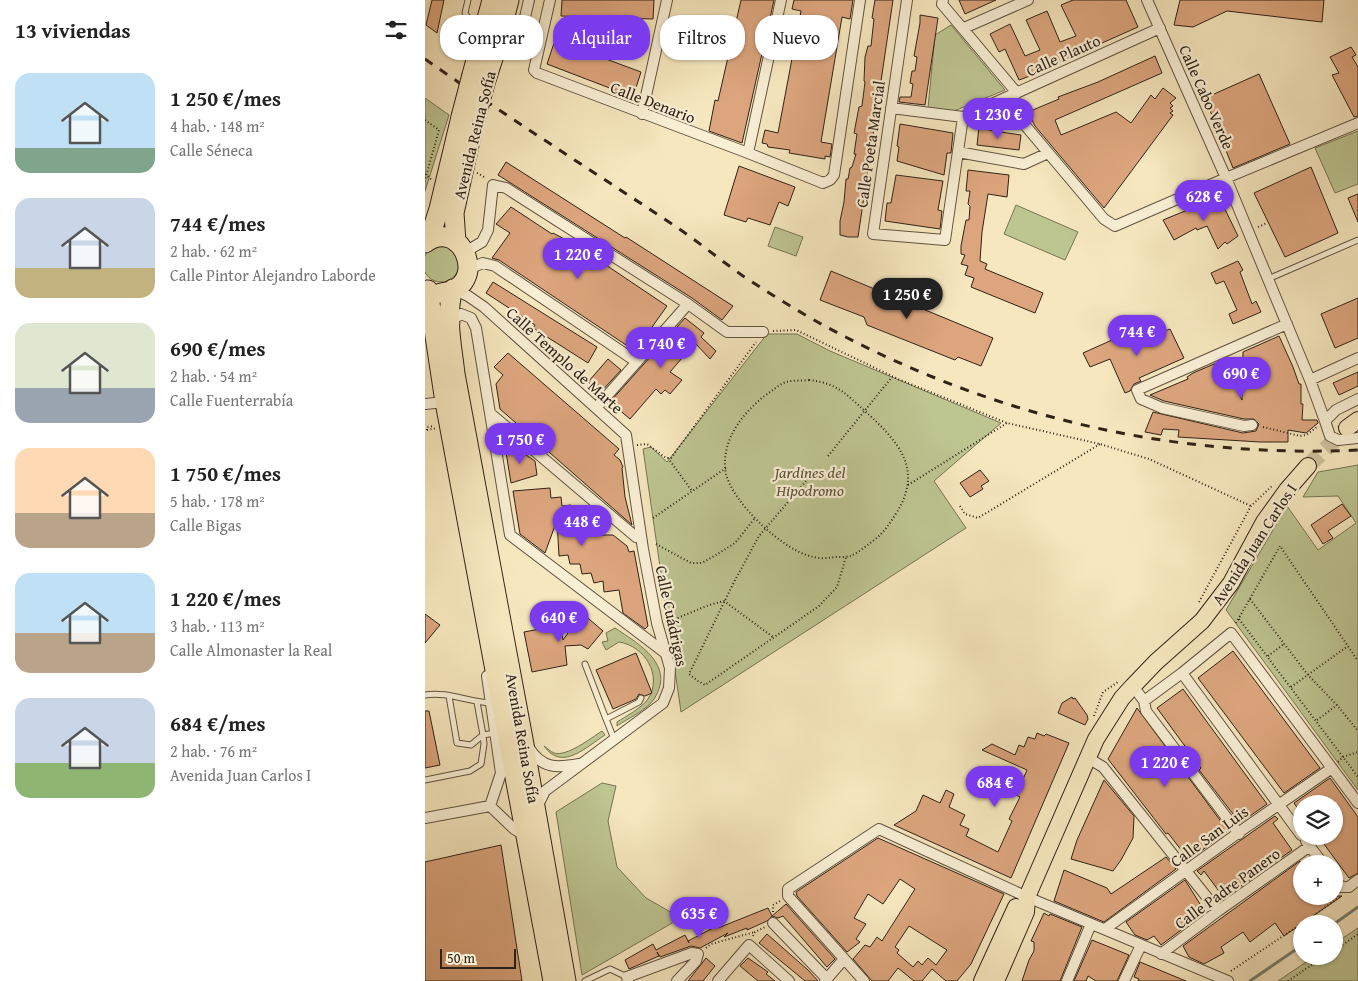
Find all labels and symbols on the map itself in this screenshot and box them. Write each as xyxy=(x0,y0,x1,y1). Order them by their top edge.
street label: Calle Plauto xyxy=(1022,28,1104,82)
street label: Calle Cabo Verde xyxy=(1173,41,1241,153)
street label: Avenida Reina Sofía xyxy=(446,68,502,202)
street label: Calle Denario xyxy=(607,75,699,129)
street label: Calle Poeta Marcial xyxy=(849,78,891,209)
pin: 1 230 € xyxy=(952,98,1044,140)
pin: 628 € xyxy=(1169,180,1239,222)
pin: 1 220 € xyxy=(532,238,624,280)
pin: 1 250 € xyxy=(861,278,953,320)
street label: Calle Templo de Marte xyxy=(501,301,629,419)
pin: 744 € xyxy=(1102,314,1172,357)
pin: 1 740 € xyxy=(615,326,707,369)
pin: 690 € xyxy=(1206,356,1276,399)
pin: 1 750 € xyxy=(474,422,566,465)
park label: Jardines del Hipodromo xyxy=(771,460,846,502)
street label: Avenida Juan Carlos I xyxy=(1205,478,1303,610)
pin: 448 € xyxy=(547,504,617,547)
street label: Calle Cuádrigas xyxy=(650,563,694,669)
pin: 640 € xyxy=(524,600,594,643)
street label: Avenida Reina Sofía xyxy=(500,671,546,805)
pin: 1 220 € xyxy=(1119,746,1211,788)
pin: 684 € xyxy=(960,766,1030,808)
street label: Calle San Luis xyxy=(1165,799,1253,873)
street label: Calle Padre Panero xyxy=(1169,841,1285,935)
pin: 635 € xyxy=(664,896,734,939)
scale bar xyxy=(440,946,516,969)

